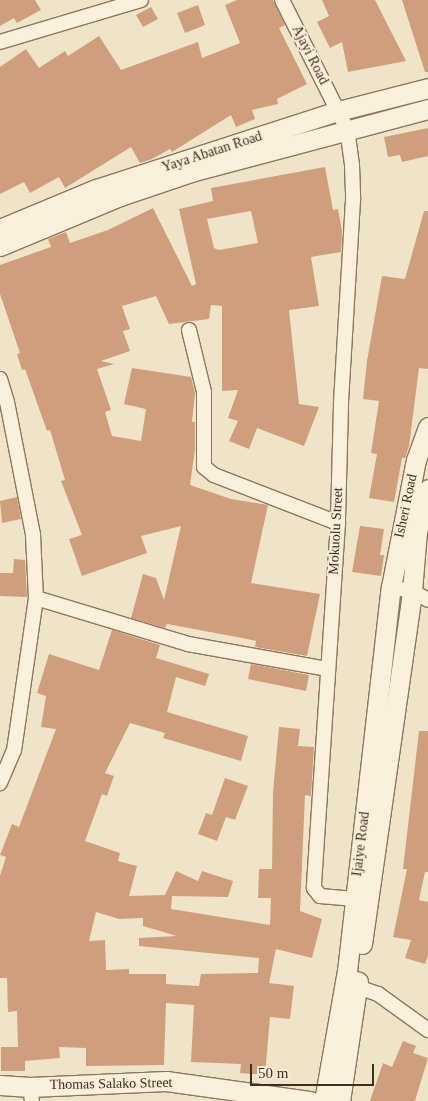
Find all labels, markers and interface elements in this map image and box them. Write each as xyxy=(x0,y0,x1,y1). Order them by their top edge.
street label: Ajayi Road xyxy=(288,23,332,87)
street label: Yaya Abatan Road xyxy=(159,128,265,176)
street label: Isheri Road xyxy=(391,472,421,540)
street label: Mokuolu Street xyxy=(325,487,347,575)
street label: Ijaiye Road xyxy=(349,811,373,877)
scale bar xyxy=(253,1054,377,1086)
text: 50 m xyxy=(258,1065,288,1081)
street label: Thomas Salako Street xyxy=(49,1075,173,1093)

